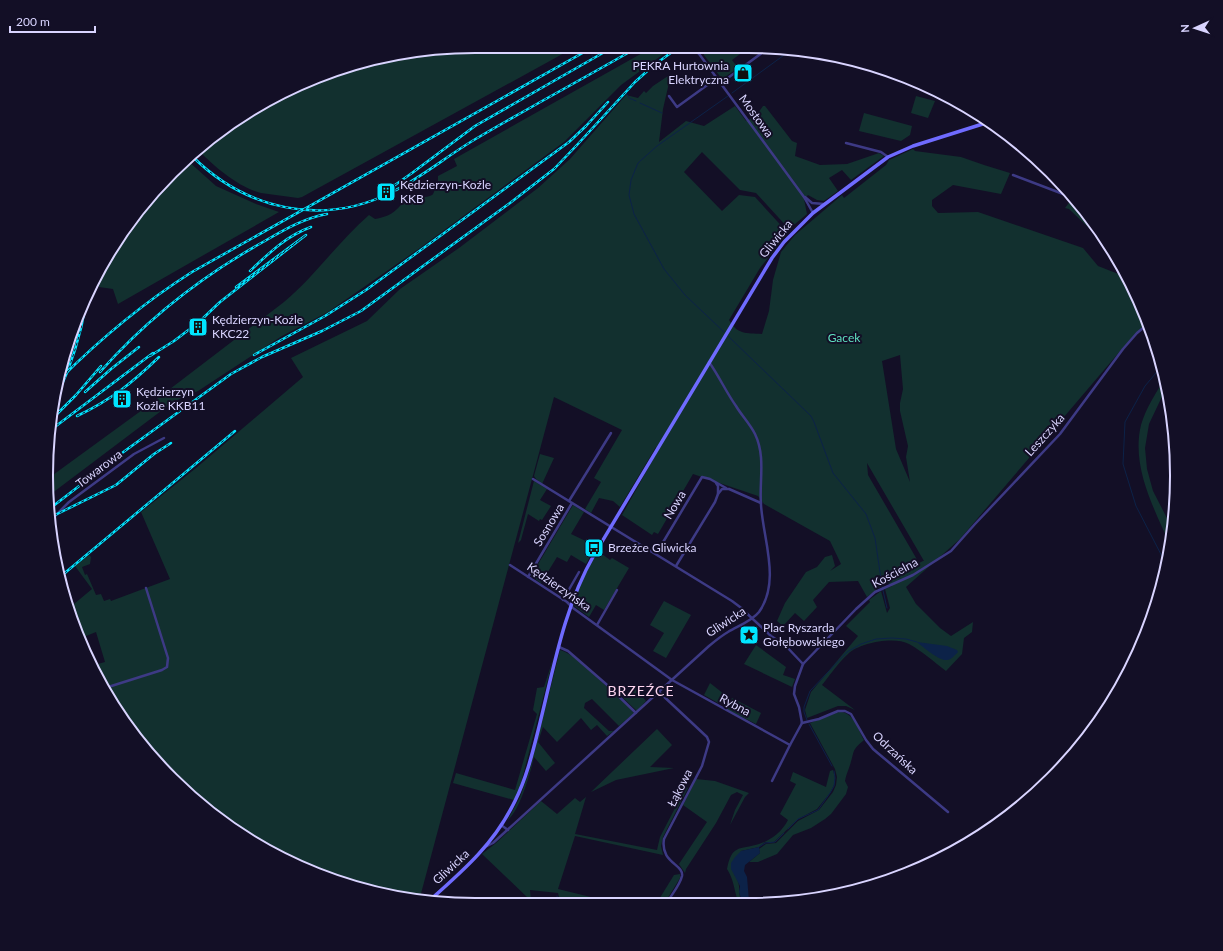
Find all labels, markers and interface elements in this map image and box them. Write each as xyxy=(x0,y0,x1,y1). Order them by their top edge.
scale bar xyxy=(10,8,95,34)
north arrow xyxy=(1175,8,1215,48)
text: 200 m xyxy=(16,14,50,29)
text: N xyxy=(1178,24,1191,33)
place label: PEKRA Hurtownia Elektryczna xyxy=(633,58,729,87)
shop icon: PEKRA Hurtownia Elektryczna xyxy=(732,62,754,84)
street label: Mostowa xyxy=(736,91,777,140)
place label: Kędzierzyn-Koźle KKB xyxy=(400,177,491,206)
building icon: Kędzierzyn-Koźle KKB xyxy=(375,181,397,203)
street label: Gliwicka xyxy=(756,217,795,261)
place label: Kędzierzyn-Koźle KKC22 xyxy=(212,312,303,341)
building icon: Kędzierzyn-Koźle KKC22 xyxy=(187,316,209,338)
park label: Gacek xyxy=(828,330,861,345)
place label: Kędzierzyn Koźle KKB11 xyxy=(136,384,205,413)
building icon: Kędzierzyn Koźle KKB11 xyxy=(111,388,133,410)
street label: Leszczyka xyxy=(1022,410,1068,459)
street label: Towarowa xyxy=(73,446,125,491)
street label: Nowa xyxy=(660,488,689,522)
street label: Sosnowa xyxy=(530,501,567,549)
bus stop icon: Brzeźce Gliwicka xyxy=(583,537,605,559)
place label: Brzeźce Gliwicka xyxy=(608,540,697,555)
street label: Kościelna xyxy=(869,554,920,591)
street label: Kędzierzyńska xyxy=(524,559,594,614)
street label: Gliwicka xyxy=(703,603,749,640)
place label: Plac Ryszarda Gołębowskiego xyxy=(763,620,845,649)
place icon: Plac Ryszarda Gołębowskiego xyxy=(738,624,760,646)
district label: BRZEŹCE xyxy=(608,682,674,699)
street label: Rybna xyxy=(717,690,753,719)
street label: Odrzańska xyxy=(870,728,921,777)
street label: Łąkowa xyxy=(664,766,695,809)
street label: Gliwicka xyxy=(429,846,472,887)

